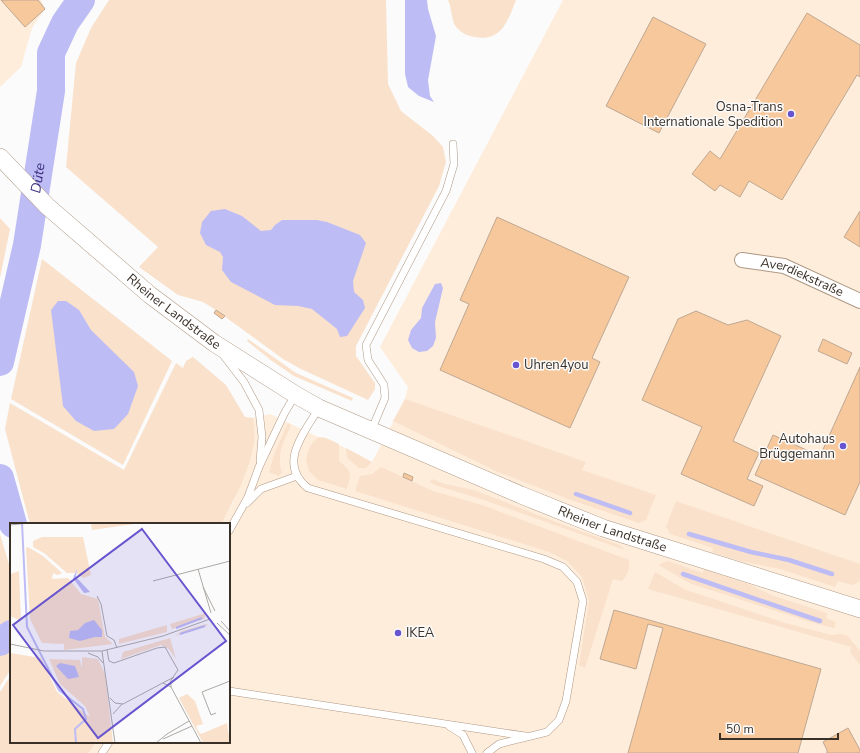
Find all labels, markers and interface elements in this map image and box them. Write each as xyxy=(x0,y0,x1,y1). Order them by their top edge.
place label: Osna-Trans Internationale Spedition xyxy=(644,98,783,131)
marker: Osna-Trans Internationale Spedition xyxy=(786,109,796,119)
water label: Düte xyxy=(26,161,49,194)
street label: Averdiekstraße xyxy=(759,254,847,301)
street label: Rheiner Landstraße xyxy=(123,270,224,354)
place label: Uhren4you xyxy=(524,356,589,374)
marker: Uhren4you xyxy=(511,360,521,370)
place label: Autohaus Brüggemann xyxy=(759,430,835,463)
marker: Autohaus Brüggemann xyxy=(838,441,848,451)
street label: Rheiner Landstraße xyxy=(555,502,669,557)
inset map xyxy=(10,523,230,743)
place label: IKEA xyxy=(406,624,435,642)
marker: IKEA xyxy=(393,628,403,638)
scale bar xyxy=(720,715,838,741)
text: 50 m xyxy=(726,721,754,737)

